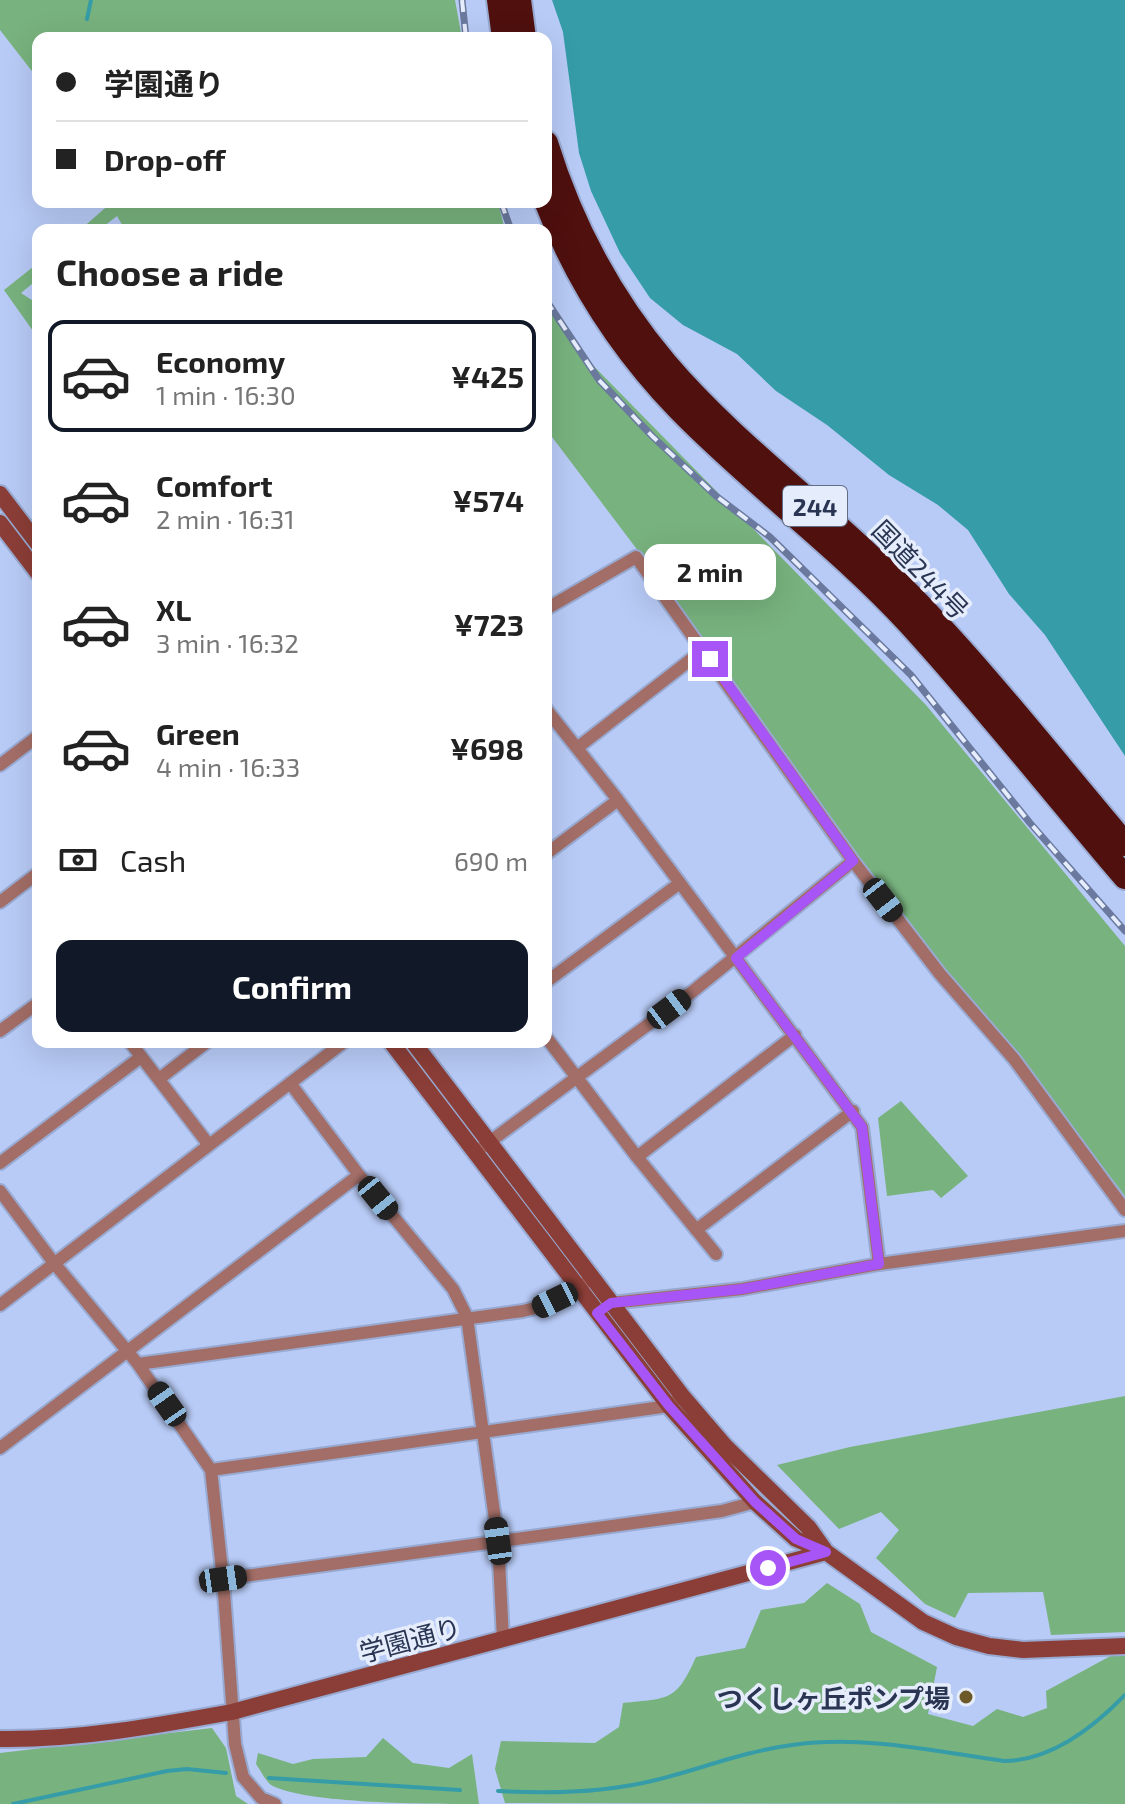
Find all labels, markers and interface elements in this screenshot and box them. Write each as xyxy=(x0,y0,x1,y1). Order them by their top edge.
text: 学園通り xyxy=(104,65,224,101)
text: Drop-off xyxy=(104,141,226,177)
text: Choose a ride xyxy=(56,250,284,293)
icon: car xyxy=(60,340,132,412)
text: Economy xyxy=(156,343,285,379)
text: ¥425 xyxy=(451,358,524,394)
text: 1 min · 16:30 xyxy=(156,379,296,410)
icon: car xyxy=(60,464,132,536)
text: Comfort xyxy=(156,467,273,503)
text: ¥574 xyxy=(453,482,524,518)
road number: 244 xyxy=(783,486,847,526)
text: 2 min · 16:31 xyxy=(156,503,295,534)
street label: 国道244号 xyxy=(867,513,975,625)
callout: 2 min xyxy=(644,543,776,599)
text: 2 min xyxy=(677,556,743,587)
icon: car xyxy=(60,588,132,660)
text: XL xyxy=(156,591,191,627)
text: ¥723 xyxy=(454,606,524,642)
text: 3 min · 16:32 xyxy=(156,627,299,658)
route end xyxy=(692,641,728,677)
icon: car xyxy=(60,712,132,784)
text: Green xyxy=(156,715,240,751)
text: ¥698 xyxy=(450,730,524,766)
text: 4 min · 16:33 xyxy=(156,751,300,782)
icon: cash xyxy=(56,838,100,882)
text: Cash xyxy=(120,842,186,878)
text: 690 m xyxy=(454,845,528,876)
car xyxy=(859,874,907,926)
button: Confirm xyxy=(56,940,528,1032)
car xyxy=(643,985,695,1033)
car xyxy=(354,1172,402,1224)
car xyxy=(528,1279,582,1321)
car xyxy=(143,1377,191,1431)
car xyxy=(483,1516,513,1566)
route start xyxy=(750,1550,786,1586)
car xyxy=(198,1564,248,1594)
street label: 学園通り xyxy=(356,1611,464,1667)
place label: つくしヶ丘ポンプ場 xyxy=(717,1682,950,1713)
marker: つくしヶ丘ポンプ場 xyxy=(957,1688,975,1706)

